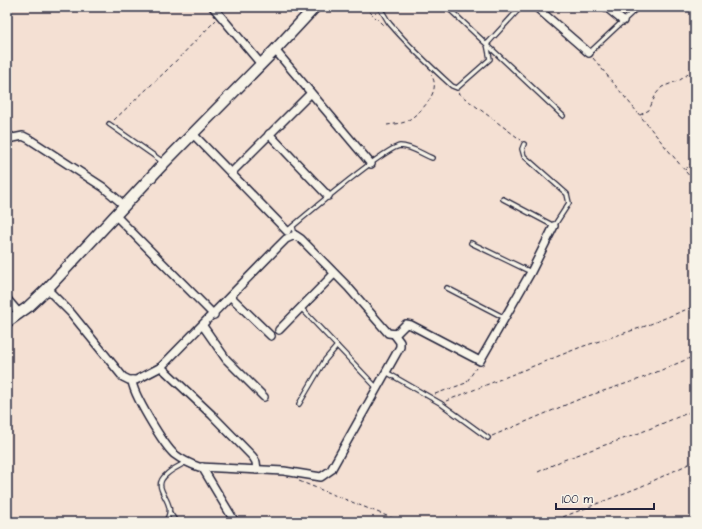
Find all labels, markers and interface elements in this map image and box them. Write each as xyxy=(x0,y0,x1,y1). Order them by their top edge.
scale bar xyxy=(556,485,654,511)
text: 100 m xyxy=(562,491,593,508)

